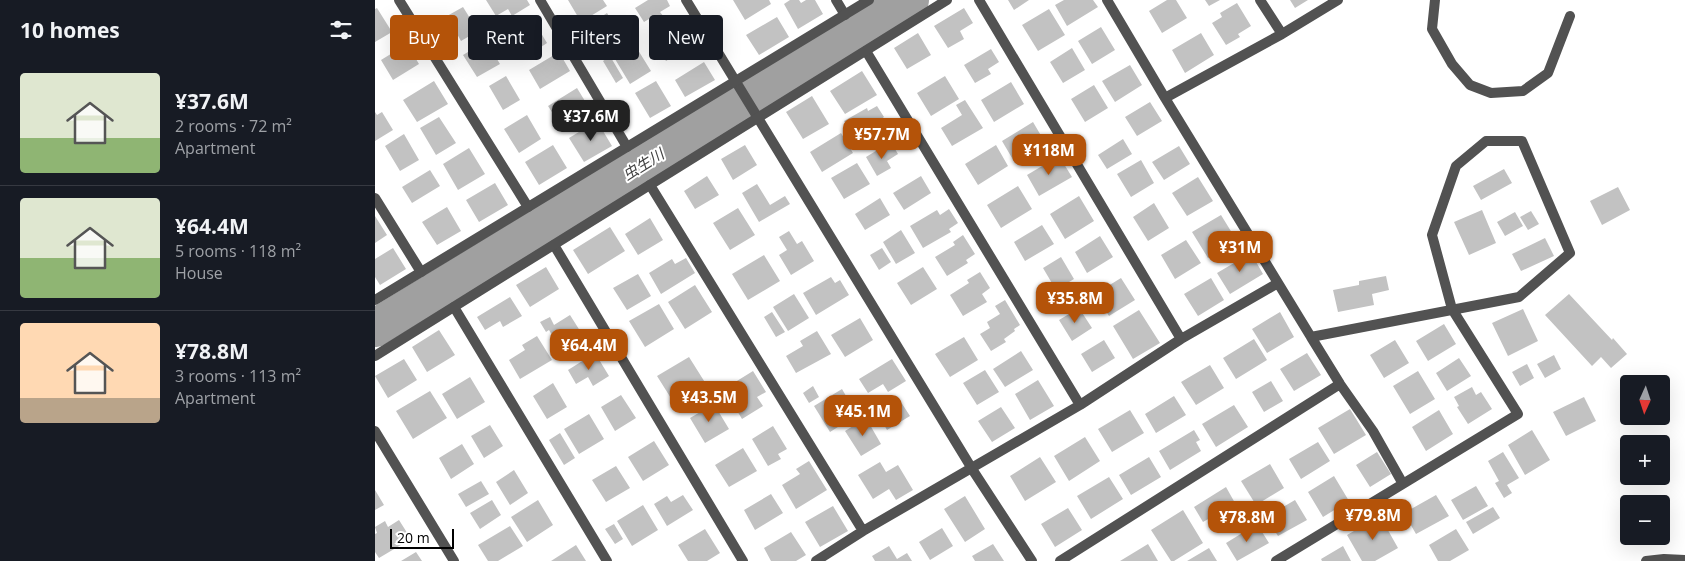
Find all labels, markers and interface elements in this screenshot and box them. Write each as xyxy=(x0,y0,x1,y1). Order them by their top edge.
chip: Buy xyxy=(390,15,458,60)
chip: Rent xyxy=(468,15,542,60)
chip: Filters xyxy=(552,15,639,60)
chip: New xyxy=(649,15,723,60)
text: 10 homes xyxy=(20,16,120,44)
icon: filters xyxy=(327,16,355,44)
text: ¥37.6M xyxy=(175,87,249,115)
icon: home xyxy=(60,93,120,153)
pin: ¥37.6M xyxy=(550,100,632,142)
text: ¥37.6M xyxy=(563,105,619,127)
text: 2 rooms · 72 m² xyxy=(175,115,292,137)
pin: ¥57.7M xyxy=(841,118,923,160)
text: ¥57.7M xyxy=(854,123,910,145)
pin: ¥118M xyxy=(1014,134,1084,176)
text: Apartment xyxy=(175,137,255,159)
text: ¥118M xyxy=(1023,139,1075,161)
water label: 虫生川 xyxy=(619,143,669,184)
text: ¥64.4M xyxy=(175,212,249,240)
icon: home xyxy=(60,218,120,278)
pin: ¥31M xyxy=(1210,230,1270,273)
text: ¥31M xyxy=(1219,236,1261,258)
text: 5 rooms · 118 m² xyxy=(175,240,301,262)
text: House xyxy=(175,262,223,284)
pin: ¥35.8M xyxy=(1034,282,1116,324)
text: ¥35.8M xyxy=(1047,287,1103,309)
pin: ¥64.4M xyxy=(548,328,630,371)
text: ¥64.4M xyxy=(561,334,617,356)
text: ¥78.8M xyxy=(175,337,249,365)
icon: home xyxy=(60,343,120,403)
text: 3 rooms · 113 m² xyxy=(175,365,301,387)
north arrow xyxy=(1620,375,1670,425)
map controls xyxy=(1620,375,1670,545)
pin: ¥43.5M xyxy=(668,380,750,423)
text: ¥43.5M xyxy=(681,386,737,408)
text: Apartment xyxy=(175,387,255,409)
pin: ¥45.1M xyxy=(822,394,904,437)
text: ¥45.1M xyxy=(835,400,891,422)
button: + xyxy=(1620,435,1670,485)
button: − xyxy=(1620,495,1670,545)
pin: ¥79.8M xyxy=(1332,498,1414,541)
pin: ¥78.8M xyxy=(1206,500,1288,543)
text: ¥79.8M xyxy=(1345,504,1401,526)
text: ¥78.8M xyxy=(1219,506,1275,528)
scale bar xyxy=(390,526,454,549)
text: 20 m xyxy=(397,528,430,547)

